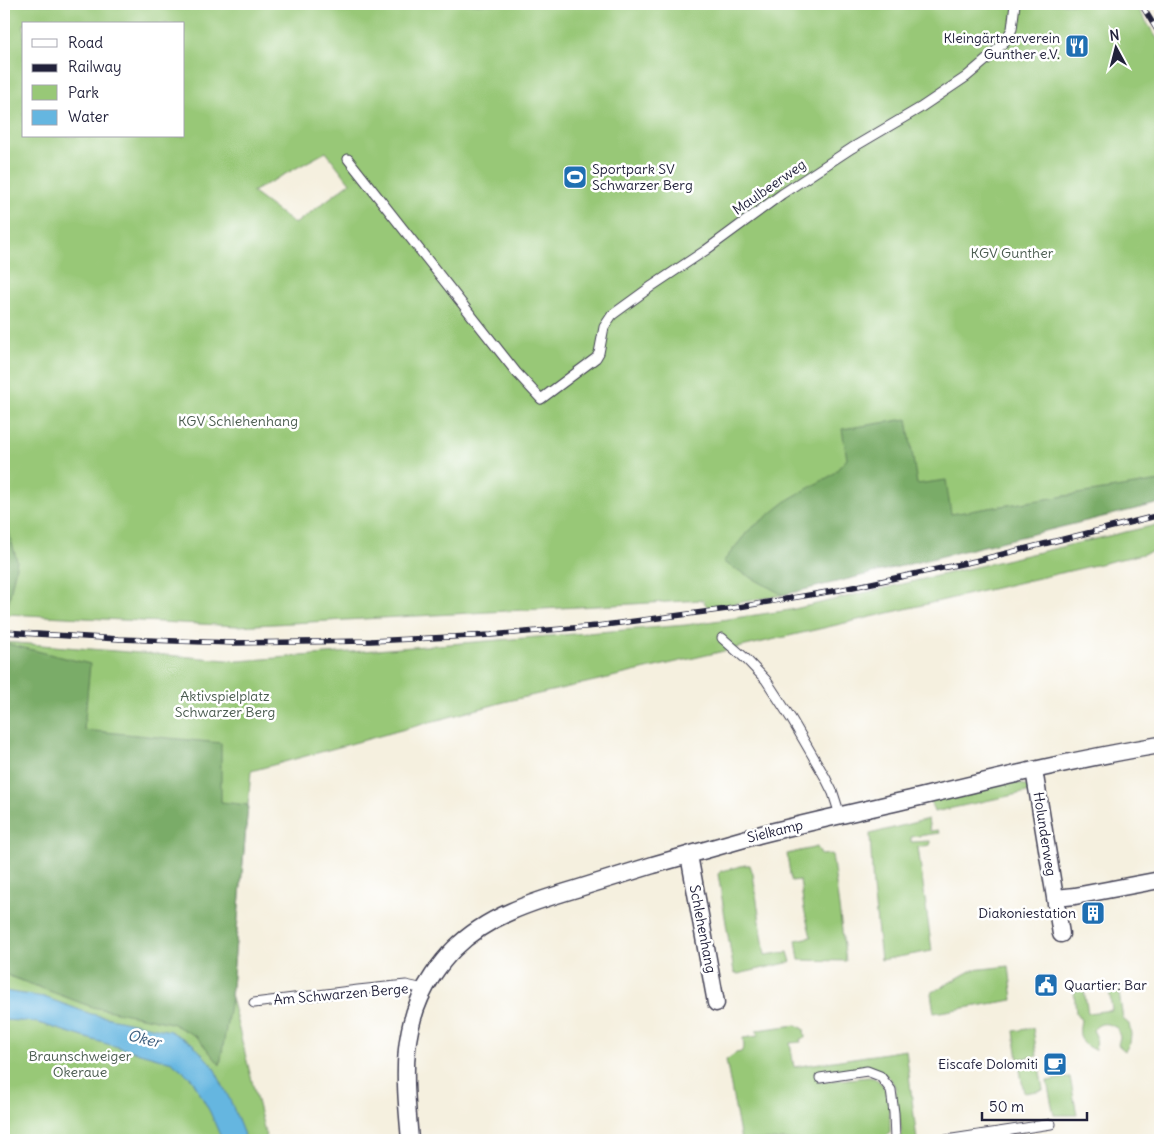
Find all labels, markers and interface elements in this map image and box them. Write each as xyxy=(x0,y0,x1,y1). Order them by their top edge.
legend xyxy=(22,22,185,138)
north arrow xyxy=(1092,22,1142,72)
text: N xyxy=(1109,26,1120,45)
place label: Kleingärtnerverein Gunther e.V. xyxy=(943,29,1060,63)
text: Road xyxy=(68,33,103,52)
restaurant icon: Kleingärtnerverein Gunther e.V. xyxy=(1064,33,1090,59)
text: Railway xyxy=(68,57,122,76)
text: Park xyxy=(68,83,99,102)
text: Water xyxy=(68,107,109,126)
street label: Maulbeerweg xyxy=(729,155,809,219)
place label: Sportpark SV Schwarzer Berg xyxy=(592,160,693,194)
sports icon: Sportpark SV Schwarzer Berg xyxy=(562,164,588,190)
park label: KGV Gunther xyxy=(971,244,1054,262)
park label: KGV Schlehenhang xyxy=(178,412,298,430)
park label: Aktivspielplatz Schwarzer Berg xyxy=(175,687,275,721)
street label: Holunderweg xyxy=(1029,791,1061,877)
street label: Sielkamp xyxy=(745,815,805,847)
street label: Schlehenhang xyxy=(686,883,720,975)
building icon: Diakoniestation xyxy=(1080,900,1106,926)
place label: Diakoniestation xyxy=(978,904,1076,922)
public building icon: Quartier: Bar xyxy=(1033,972,1059,998)
place label: Quartier: Bar xyxy=(1064,976,1147,994)
street label: Am Schwarzen Berge xyxy=(273,979,409,1009)
water label: Oker xyxy=(126,1026,164,1052)
park label: Braunschweiger Okeraue xyxy=(28,1047,132,1081)
cafe icon: Eiscafe Dolomiti xyxy=(1042,1051,1068,1077)
place label: Eiscafe Dolomiti xyxy=(938,1055,1038,1073)
scale bar xyxy=(982,1089,1086,1121)
text: 50 m xyxy=(989,1097,1024,1116)

